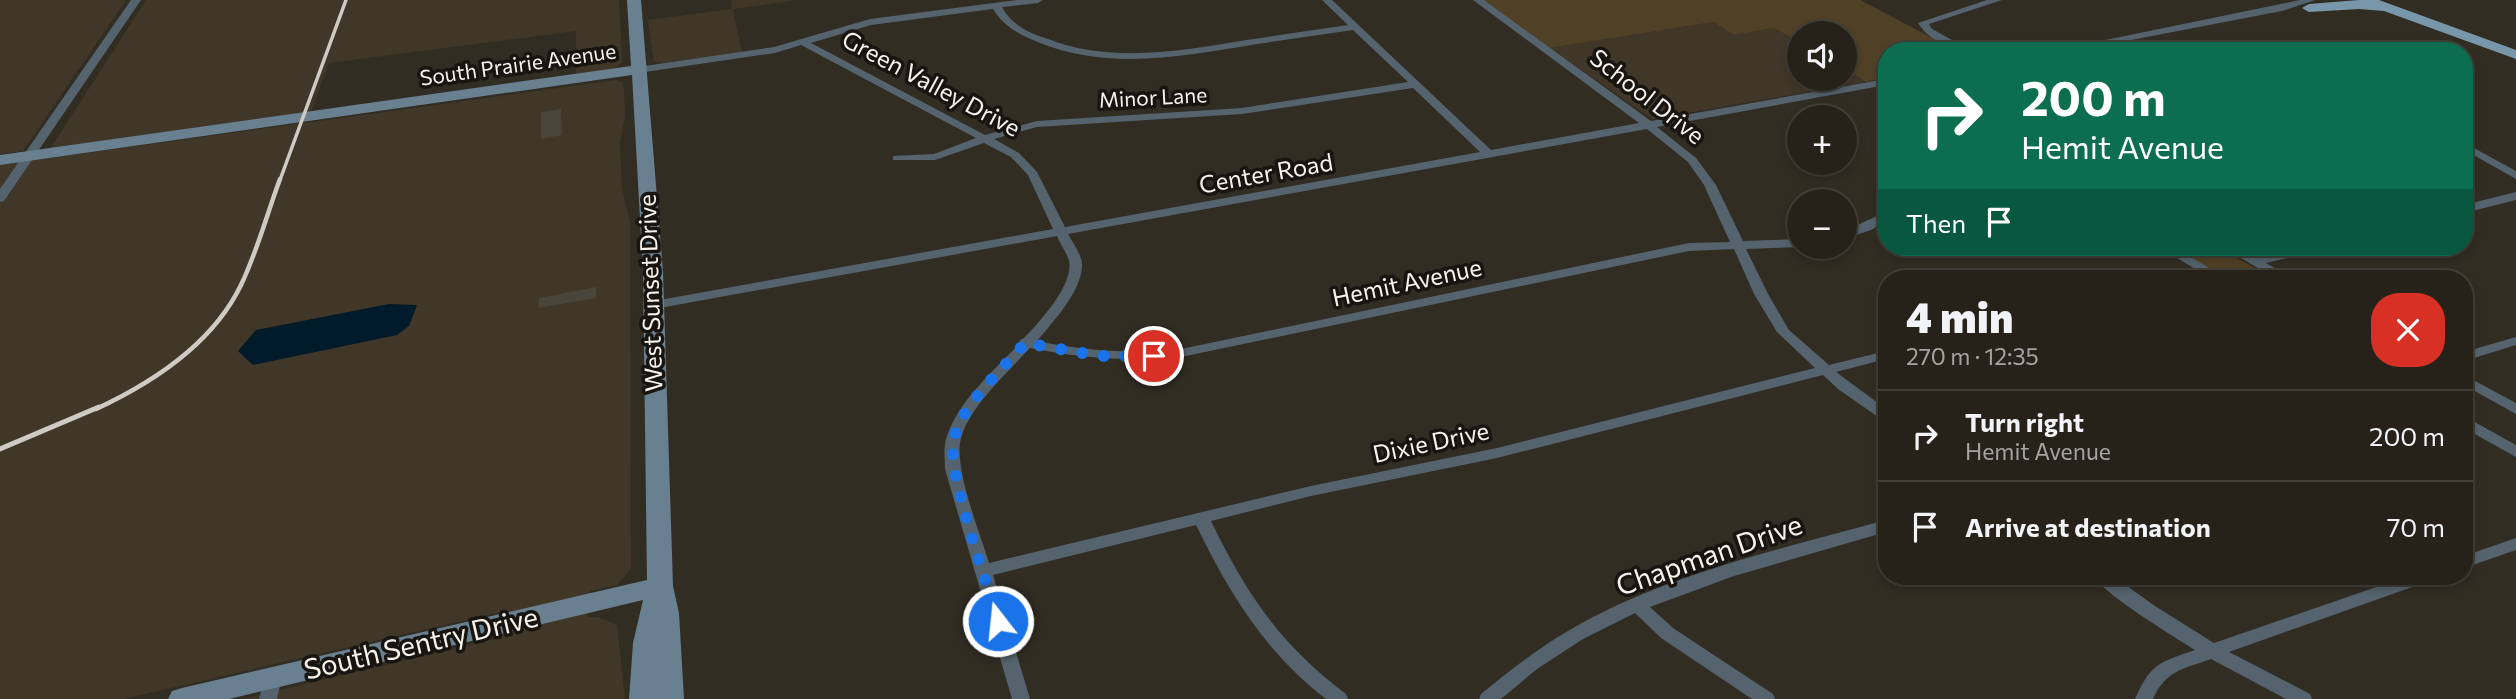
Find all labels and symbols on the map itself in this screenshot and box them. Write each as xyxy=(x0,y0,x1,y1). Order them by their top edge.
street label: Green Valley Drive xyxy=(838,23,1026,142)
street label: South Prairie Avenue xyxy=(418,37,618,90)
street label: School Drive xyxy=(1585,42,1711,149)
street label: Minor Lane xyxy=(1098,81,1208,112)
street label: Center Road xyxy=(1197,146,1335,199)
street label: West Sunset Drive xyxy=(632,194,667,392)
street label: Hemit Avenue xyxy=(1329,252,1484,312)
pin xyxy=(1124,326,1184,386)
street label: Dixie Drive xyxy=(1370,415,1491,468)
street label: Chapman Drive xyxy=(1611,506,1806,602)
position arrow xyxy=(961,584,1035,658)
street label: South Sentry Drive xyxy=(300,599,541,685)

